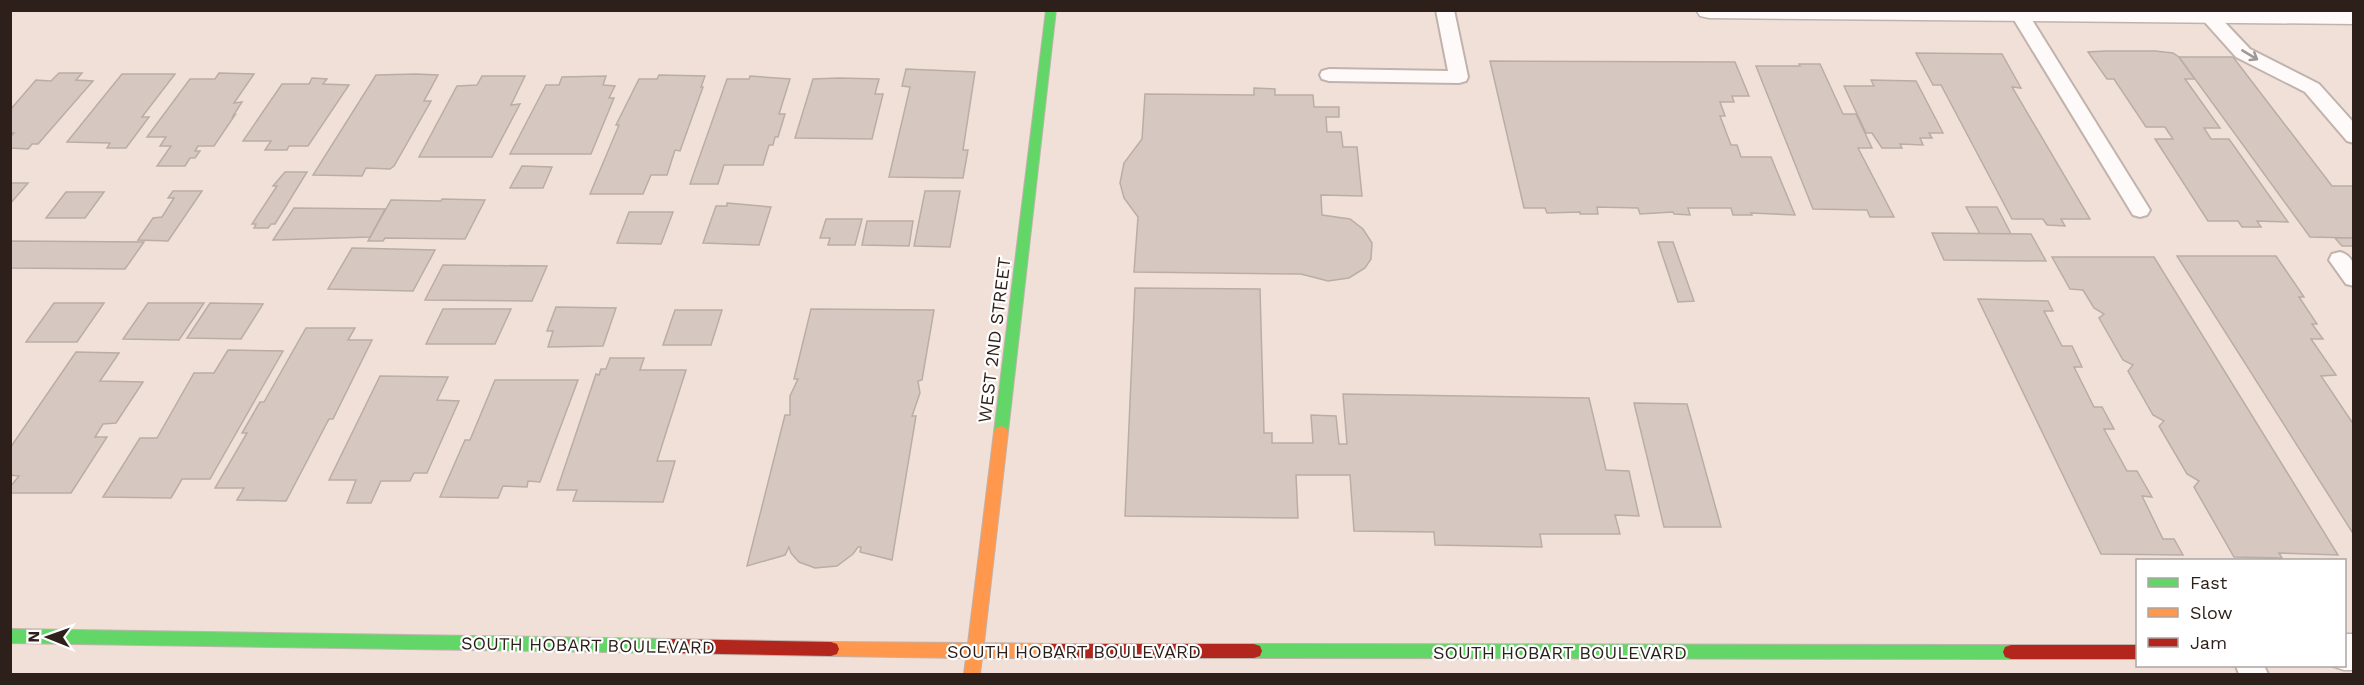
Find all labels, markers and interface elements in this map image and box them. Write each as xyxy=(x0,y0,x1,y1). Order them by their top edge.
one-way arrow xyxy=(2241,49,2258,62)
street label: WEST 2ND STREET xyxy=(973,256,1015,424)
legend xyxy=(2136,559,2346,667)
text: Fast xyxy=(2190,572,2228,593)
text: Slow xyxy=(2190,602,2233,623)
north arrow xyxy=(18,607,78,667)
text: N xyxy=(24,631,43,643)
street label: SOUTH HOBART BOULEVARD xyxy=(461,632,715,658)
text: Jam xyxy=(2190,632,2227,653)
street label: SOUTH HOBART BOULEVARD xyxy=(947,641,1201,662)
street label: SOUTH HOBART BOULEVARD xyxy=(1433,642,1687,663)

